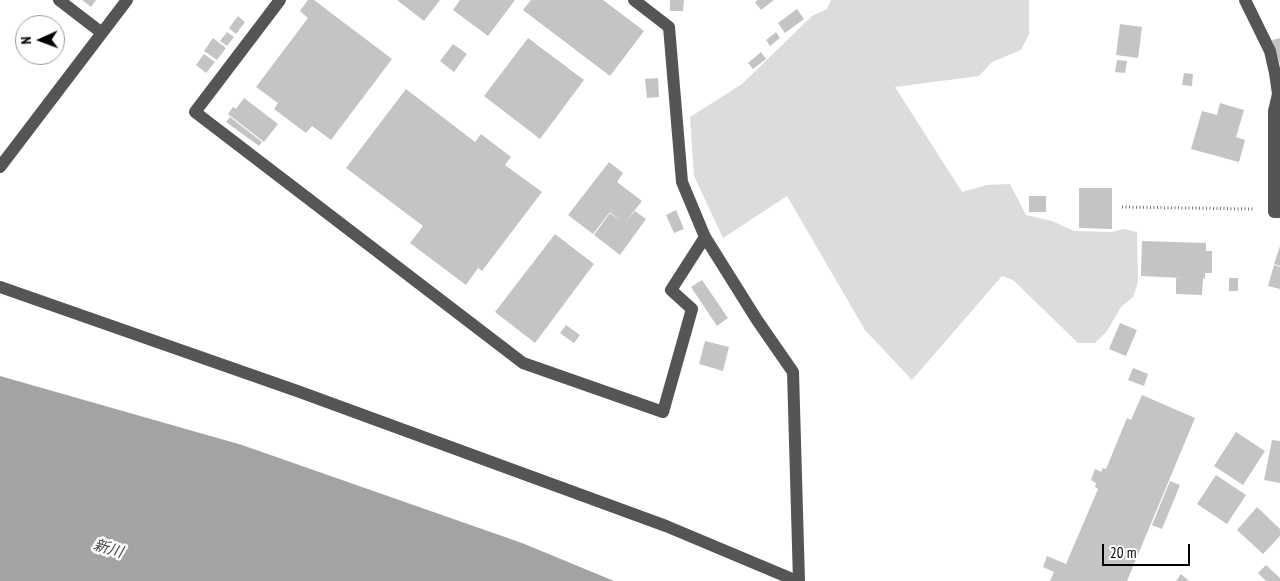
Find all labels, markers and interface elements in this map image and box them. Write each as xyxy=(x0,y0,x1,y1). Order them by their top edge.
north arrow xyxy=(15,15,65,65)
text: N xyxy=(17,36,35,45)
scale bar xyxy=(1105,534,1192,566)
water label: 新川 xyxy=(91,536,125,562)
text: 20 m xyxy=(1110,543,1136,562)

